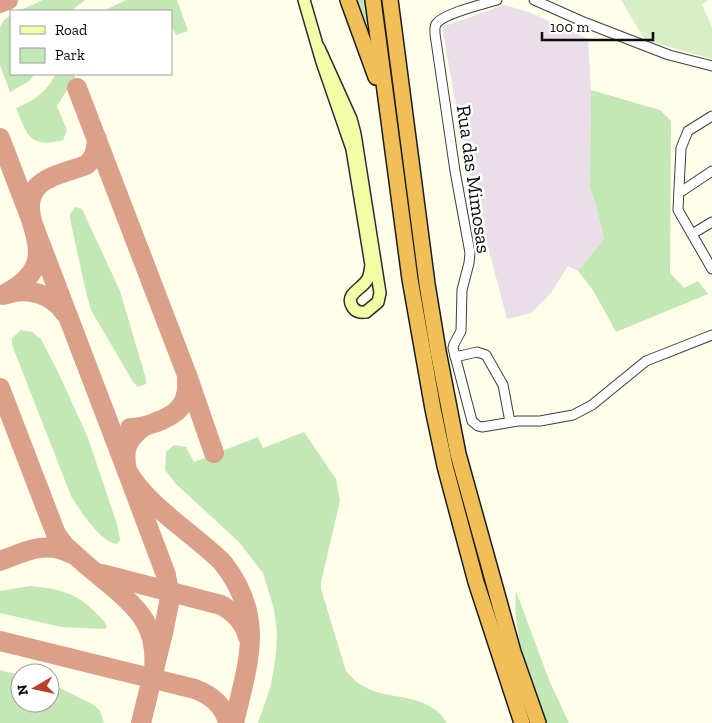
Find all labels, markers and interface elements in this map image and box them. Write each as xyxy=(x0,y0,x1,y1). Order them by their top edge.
legend xyxy=(10,10,172,75)
scale bar xyxy=(542,10,653,42)
text: 100 m xyxy=(550,18,589,36)
text: Road xyxy=(55,21,88,39)
text: Park xyxy=(55,46,85,64)
street label: Rua das Mimosas xyxy=(452,103,496,255)
north arrow xyxy=(10,663,60,713)
text: N xyxy=(13,683,32,697)

